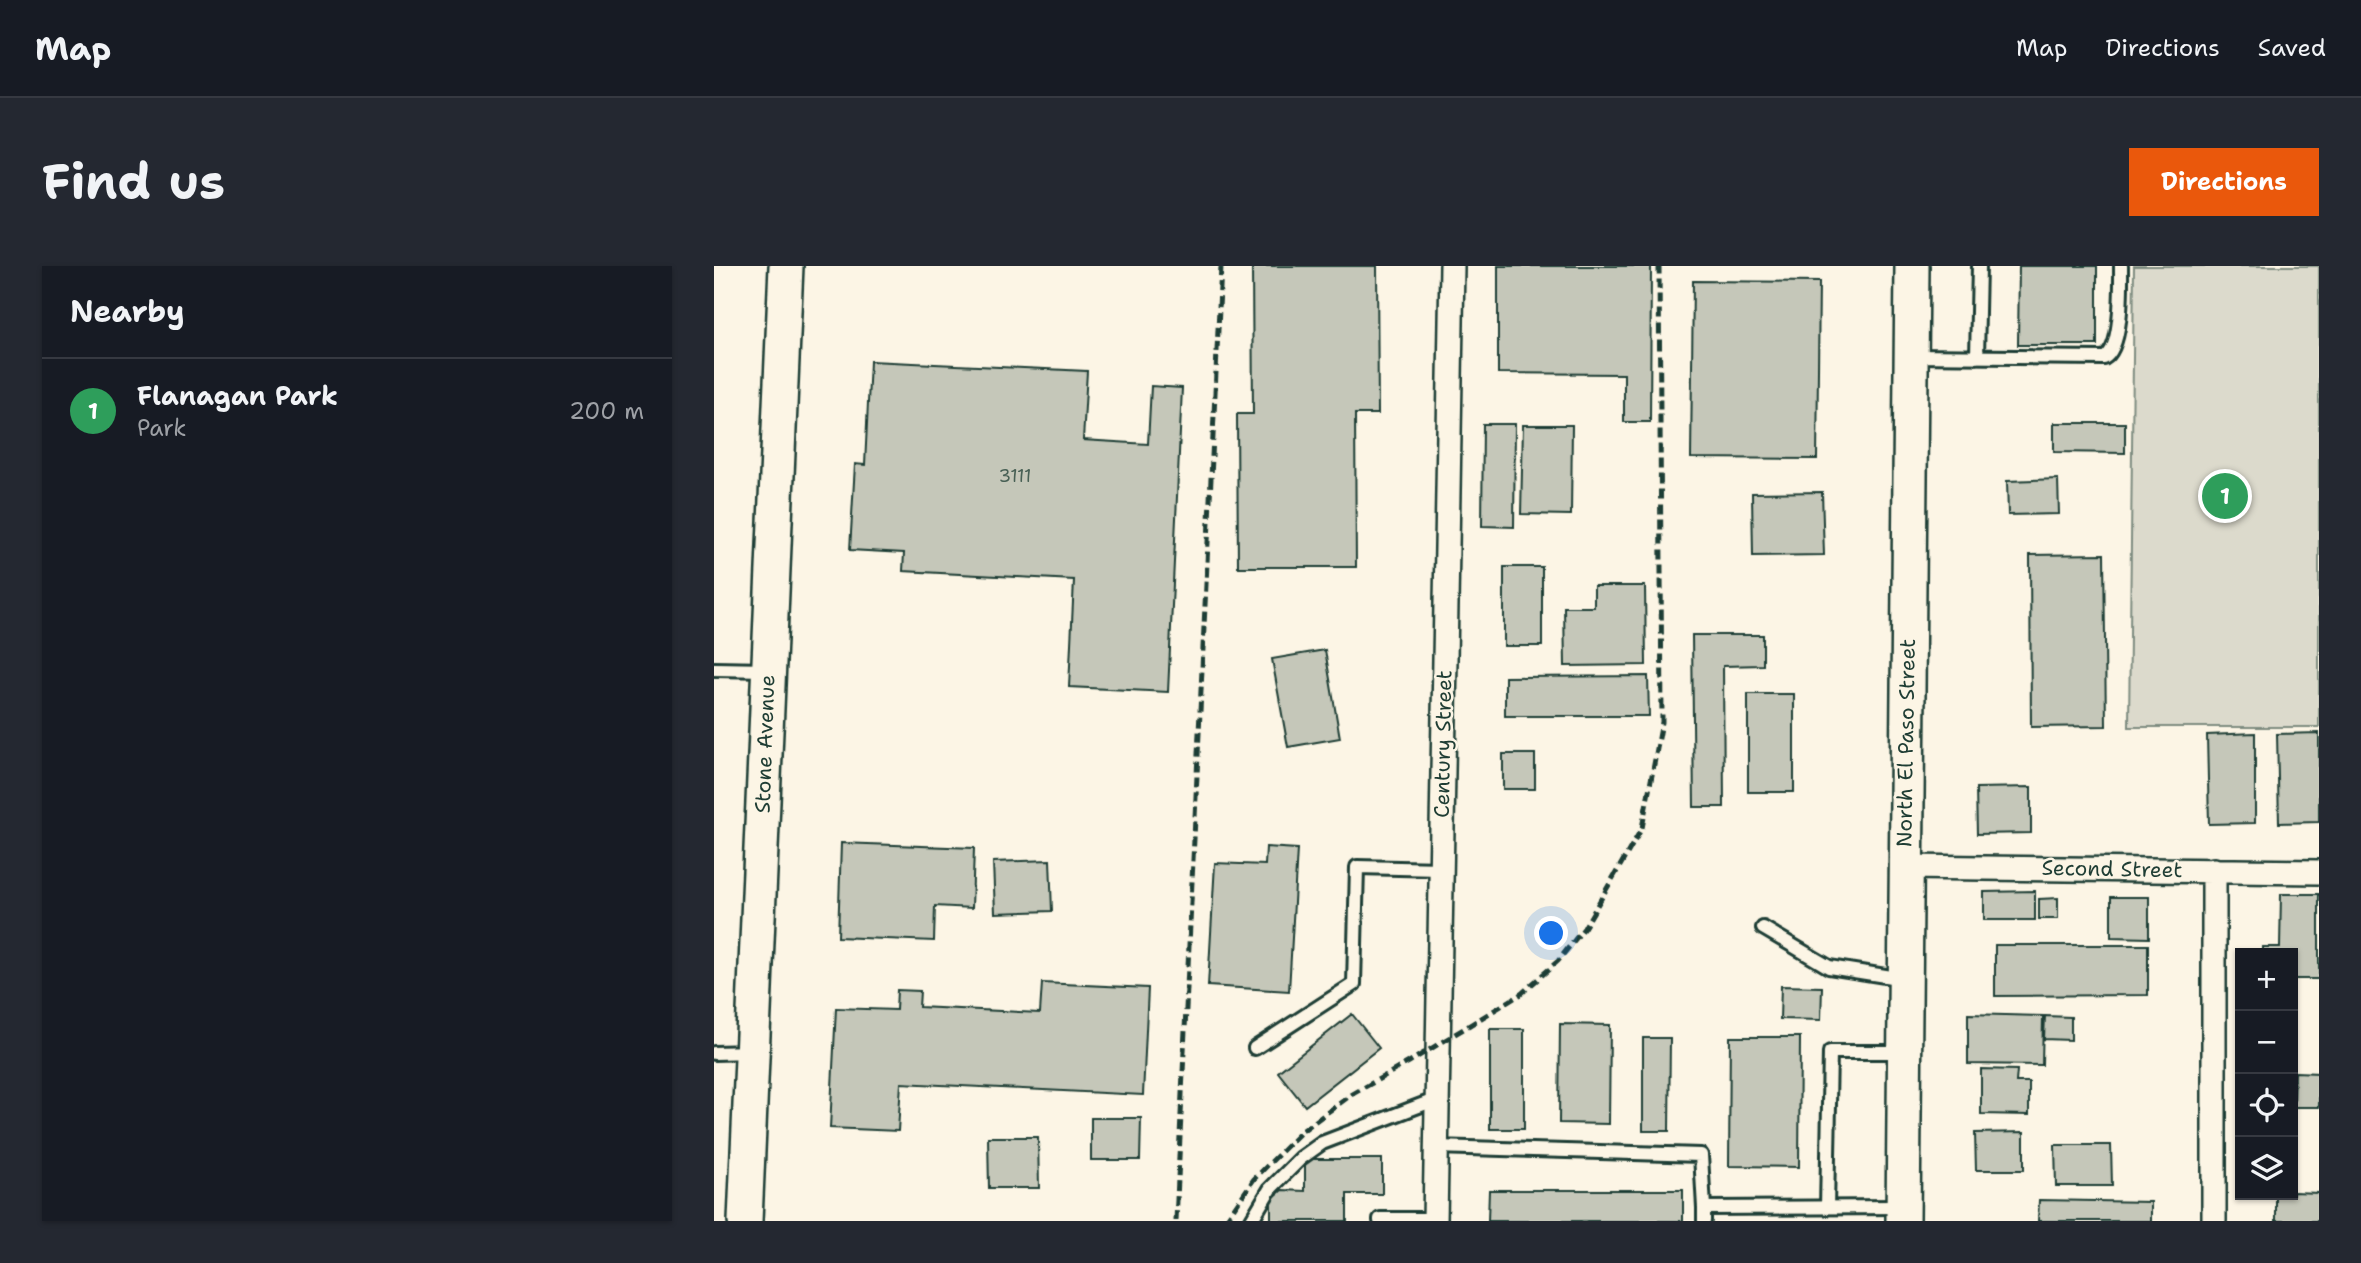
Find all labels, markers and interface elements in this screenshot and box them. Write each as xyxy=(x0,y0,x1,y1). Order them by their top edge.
text: Map xyxy=(35,26,111,71)
text: Map xyxy=(2016,32,2067,64)
text: Directions xyxy=(2105,32,2220,64)
text: Saved xyxy=(2258,32,2326,64)
button: Directions xyxy=(2129,148,2319,216)
text: Find us xyxy=(42,149,225,215)
text: Nearby xyxy=(70,291,185,332)
text: Flanagan Park xyxy=(137,378,338,413)
text: 1 xyxy=(88,396,98,426)
text: 200 m xyxy=(569,396,644,426)
text: Park xyxy=(137,413,186,443)
house number: 3111 xyxy=(999,464,1031,488)
pin: 1 xyxy=(2202,470,2248,522)
street label: North El Paso Street xyxy=(1890,638,1922,848)
street label: Century Street xyxy=(1428,670,1458,818)
street label: Stone Avenue xyxy=(749,674,781,814)
street label: Second Street xyxy=(2041,854,2183,884)
your location xyxy=(1534,916,1568,950)
map controls xyxy=(2235,948,2298,1200)
button: + xyxy=(2235,948,2298,1011)
button: − xyxy=(2235,1011,2298,1074)
button: locate xyxy=(2235,1074,2298,1137)
button: layers xyxy=(2235,1137,2298,1200)

